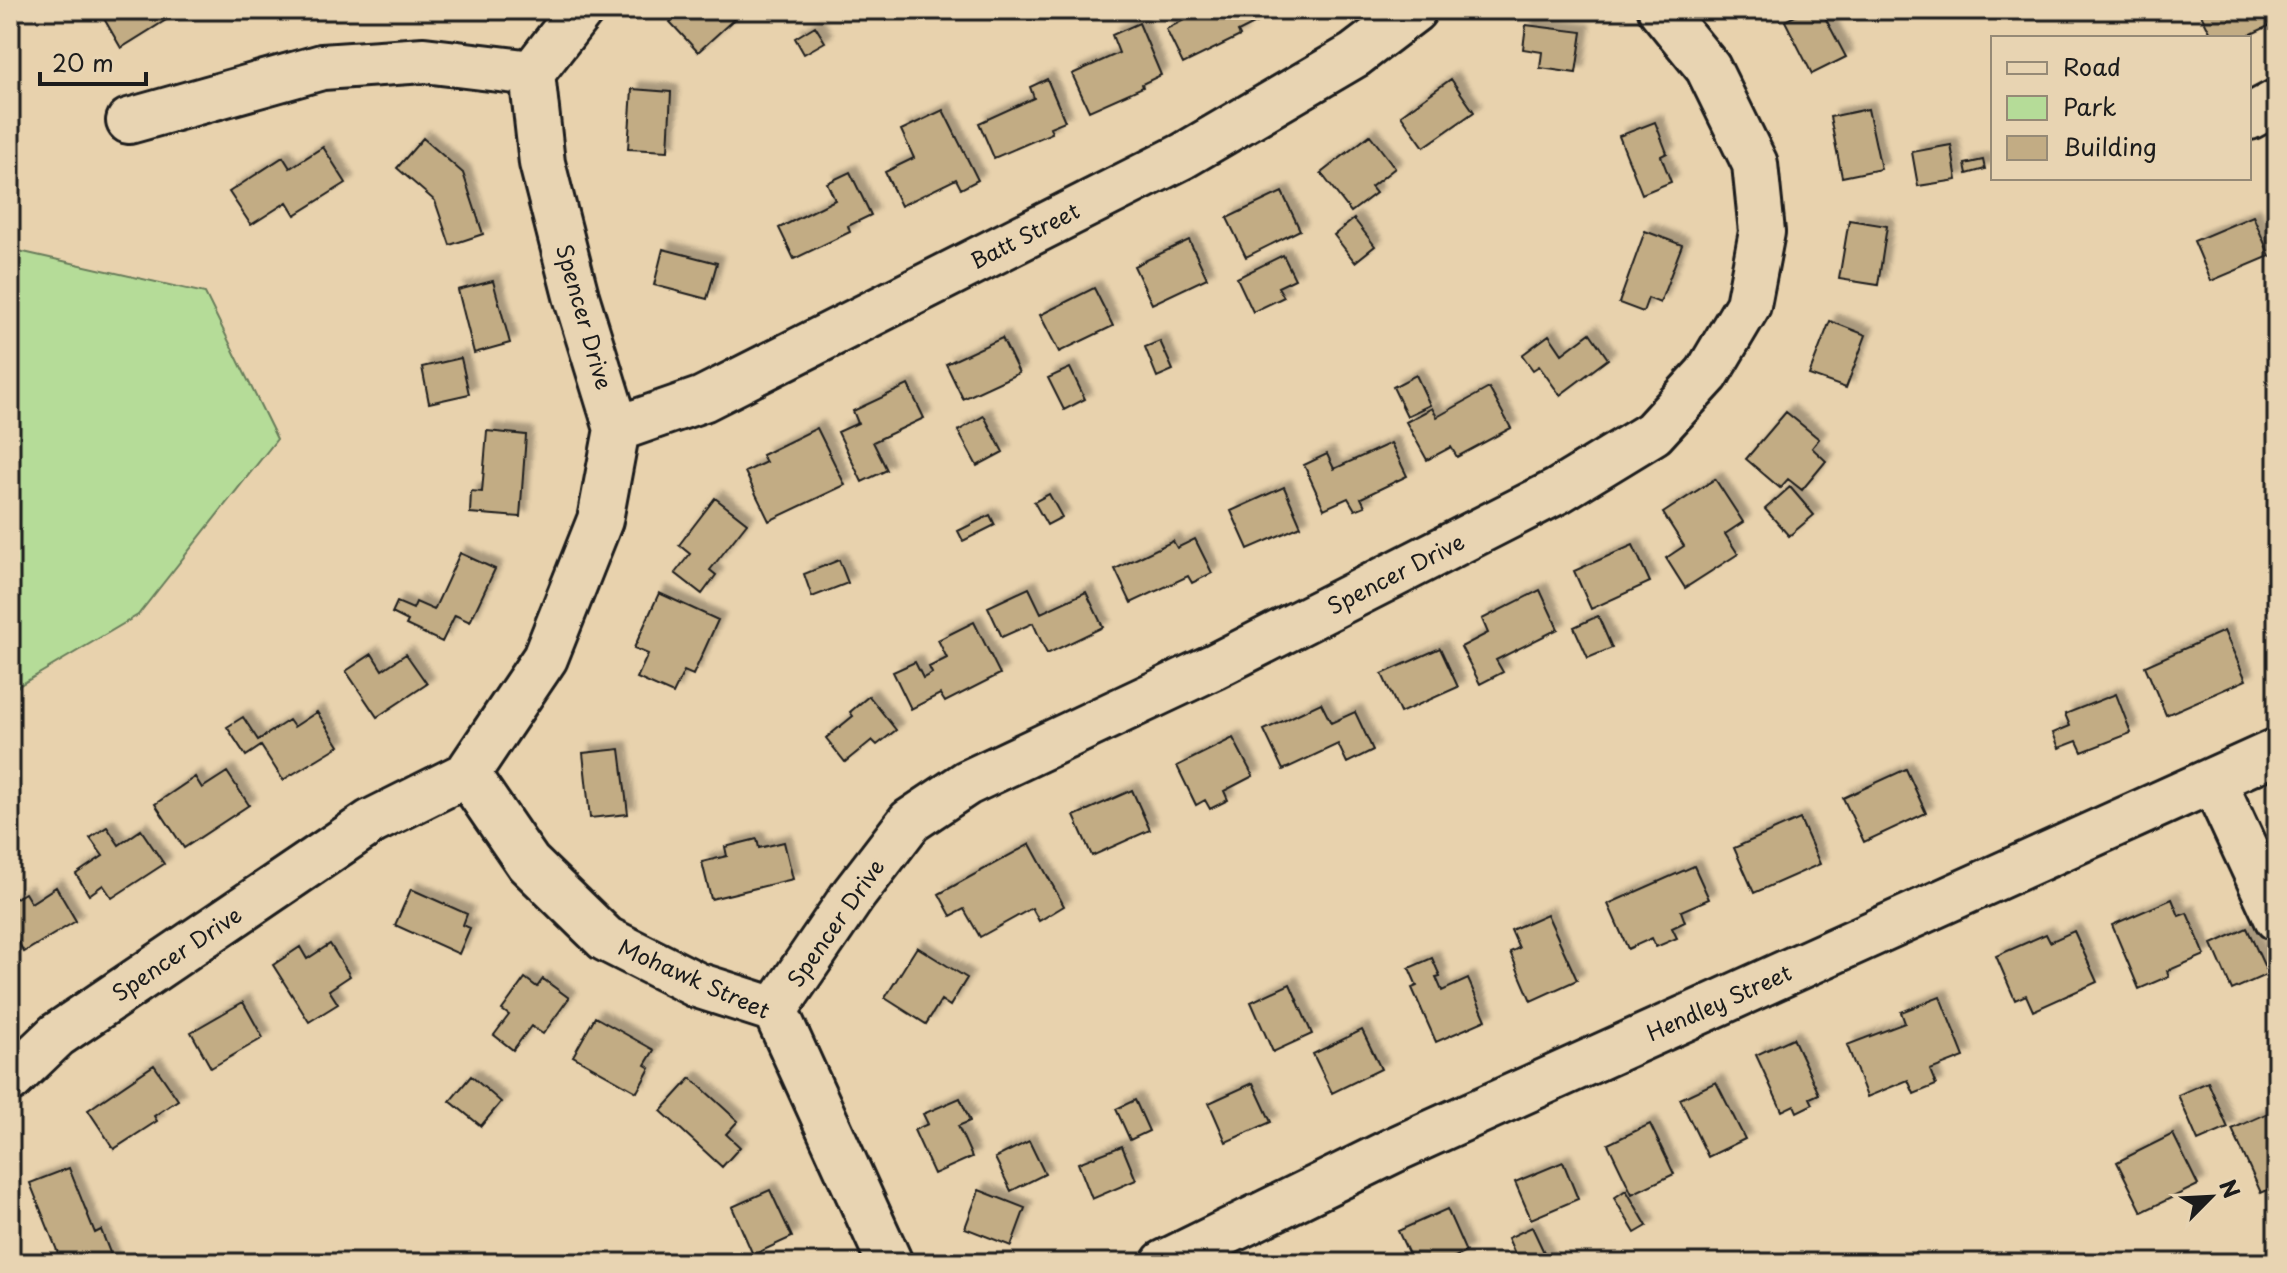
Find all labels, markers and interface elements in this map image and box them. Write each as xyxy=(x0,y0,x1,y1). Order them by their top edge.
scale bar xyxy=(40,36,146,86)
legend xyxy=(1991,36,2251,180)
text: 20 m xyxy=(52,44,114,80)
text: Road xyxy=(2063,48,2121,84)
text: Park xyxy=(2063,88,2117,124)
text: Building xyxy=(2063,128,2157,164)
street label: Batt Street xyxy=(964,193,1085,276)
street label: Spencer Drive xyxy=(549,240,622,393)
street label: Spencer Drive xyxy=(1321,524,1470,621)
street label: Spencer Drive xyxy=(778,851,891,993)
street label: Spencer Drive xyxy=(105,897,248,1008)
street label: Mohawk Street xyxy=(613,929,776,1026)
street label: Hendley Street xyxy=(1641,955,1796,1048)
north arrow xyxy=(2171,1157,2251,1237)
text: N xyxy=(2212,1174,2249,1203)

